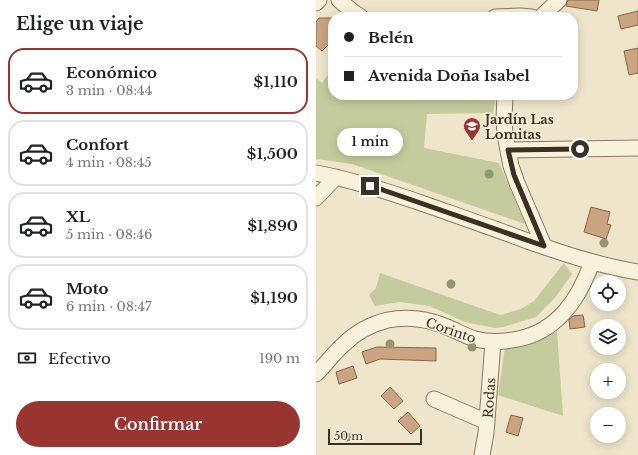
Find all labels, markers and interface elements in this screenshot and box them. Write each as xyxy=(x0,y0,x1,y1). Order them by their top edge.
text: Elige un viaje xyxy=(16,13,143,35)
text: Belén xyxy=(368,28,414,47)
icon: car xyxy=(18,63,54,99)
text: Económico xyxy=(66,63,157,82)
text: Avenida Doña Isabel xyxy=(368,66,530,85)
text: $1,110 xyxy=(254,72,298,91)
text: 3 min · 08:44 xyxy=(66,82,152,99)
place label: Jardín Las Lomitas xyxy=(482,111,554,143)
school or university icon: Jardín Las Lomitas xyxy=(462,116,482,141)
callout: 1 min xyxy=(337,128,403,156)
text: 1 min xyxy=(351,133,389,150)
icon: car xyxy=(18,135,54,171)
text: Confort xyxy=(66,135,129,154)
route start xyxy=(571,140,589,158)
text: $1,500 xyxy=(247,144,298,163)
text: 4 min · 08:45 xyxy=(66,154,152,171)
route end xyxy=(361,177,379,195)
icon: car xyxy=(18,207,54,243)
text: XL xyxy=(66,207,90,226)
text: $1,890 xyxy=(247,216,298,235)
text: 5 min · 08:46 xyxy=(66,226,152,243)
map controls xyxy=(590,275,626,443)
button: locate xyxy=(590,275,626,311)
icon: car xyxy=(18,279,54,315)
text: Moto xyxy=(66,279,108,298)
text: $1,190 xyxy=(250,288,298,307)
text: 6 min · 08:47 xyxy=(66,298,152,315)
street label: Corinto xyxy=(424,314,478,347)
button: layers xyxy=(590,319,626,355)
icon: cash xyxy=(16,347,38,369)
text: Efectivo xyxy=(48,349,111,368)
text: 190 m xyxy=(259,350,300,367)
button: + xyxy=(590,363,626,399)
street label: Rodas xyxy=(480,377,499,419)
button: Confirmar xyxy=(16,401,300,447)
button: − xyxy=(590,407,626,443)
scale bar xyxy=(328,427,422,446)
text: 50 m xyxy=(334,429,363,443)

